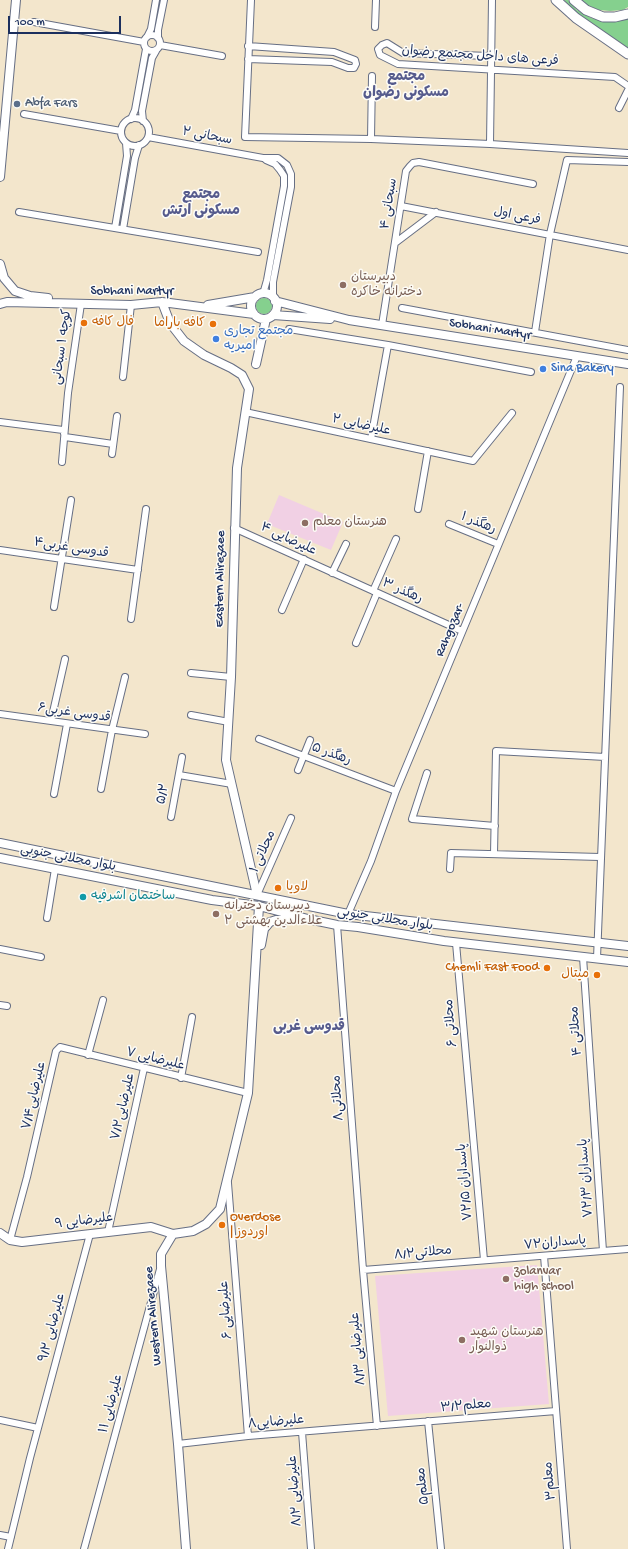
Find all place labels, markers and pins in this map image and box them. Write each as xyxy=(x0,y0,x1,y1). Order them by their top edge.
place label: Abfa Fars xyxy=(25,96,77,112)
marker: Abfa Fars xyxy=(12,99,22,109)
place label: دبیرستان دخترانه خاکره xyxy=(351,270,422,301)
marker: دبیرستان دخترانه خاکره xyxy=(338,280,348,290)
place label: فال کافه xyxy=(92,315,134,331)
place label: کافه باراما xyxy=(154,316,205,332)
marker: فال کافه xyxy=(79,318,89,328)
marker: کافه باراما xyxy=(208,319,218,329)
place label: مجتمع تجاری امیریه xyxy=(224,324,293,355)
marker: مجتمع تجاری امیریه xyxy=(211,334,221,344)
place label: Sina Bakery xyxy=(551,361,614,377)
marker: Sina Bakery xyxy=(538,364,548,374)
place label: هنرستان معلم xyxy=(313,515,387,531)
marker: هنرستان معلم xyxy=(300,518,310,528)
place label: لاویا xyxy=(286,880,308,896)
marker: لاویا xyxy=(273,883,283,893)
place label: ساختمان اشرفیه xyxy=(91,889,175,905)
marker: ساختمان اشرفیه xyxy=(78,892,88,902)
place label: دبیرستان دخترانه علاءالدین بهشتی ۲ xyxy=(224,899,322,930)
marker: دبیرستان دخترانه علاءالدین بهشتی ۲ xyxy=(211,909,221,919)
place label: Chemli Fast Food xyxy=(445,960,539,976)
marker: Chemli Fast Food xyxy=(542,963,552,973)
place label: میتال xyxy=(561,967,589,983)
marker: میتال xyxy=(592,970,602,980)
place label: Overdose | اوردوز xyxy=(230,1210,281,1241)
marker: Overdose | اوردوز xyxy=(217,1220,227,1230)
place label: zolanvar high school xyxy=(514,1264,574,1295)
marker: zolanvar high school xyxy=(501,1274,511,1284)
place label: هنرستان شهید ذوالنوار xyxy=(470,1325,544,1356)
marker: هنرستان شهید ذوالنوار xyxy=(457,1335,467,1345)

